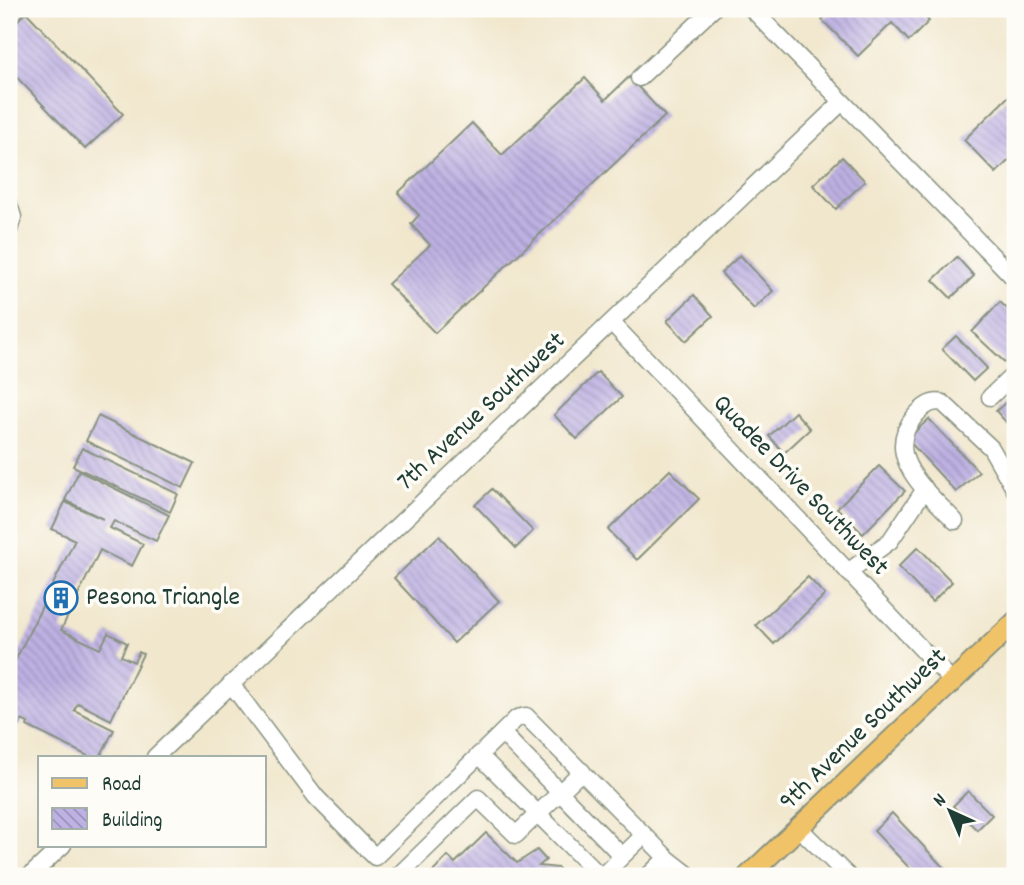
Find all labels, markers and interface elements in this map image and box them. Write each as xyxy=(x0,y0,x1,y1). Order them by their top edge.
street label: 7th Avenue Southwest xyxy=(389,324,575,500)
street label: Quadee Drive Southwest xyxy=(703,387,897,585)
building icon: Pesona Triangle xyxy=(42,579,80,617)
place label: Pesona Triangle xyxy=(86,580,240,617)
street label: 9th Avenue Southwest xyxy=(772,640,957,820)
legend xyxy=(38,756,266,846)
text: Road xyxy=(102,771,141,801)
north arrow xyxy=(916,776,986,846)
text: N xyxy=(928,788,953,814)
text: Building xyxy=(102,807,162,837)

